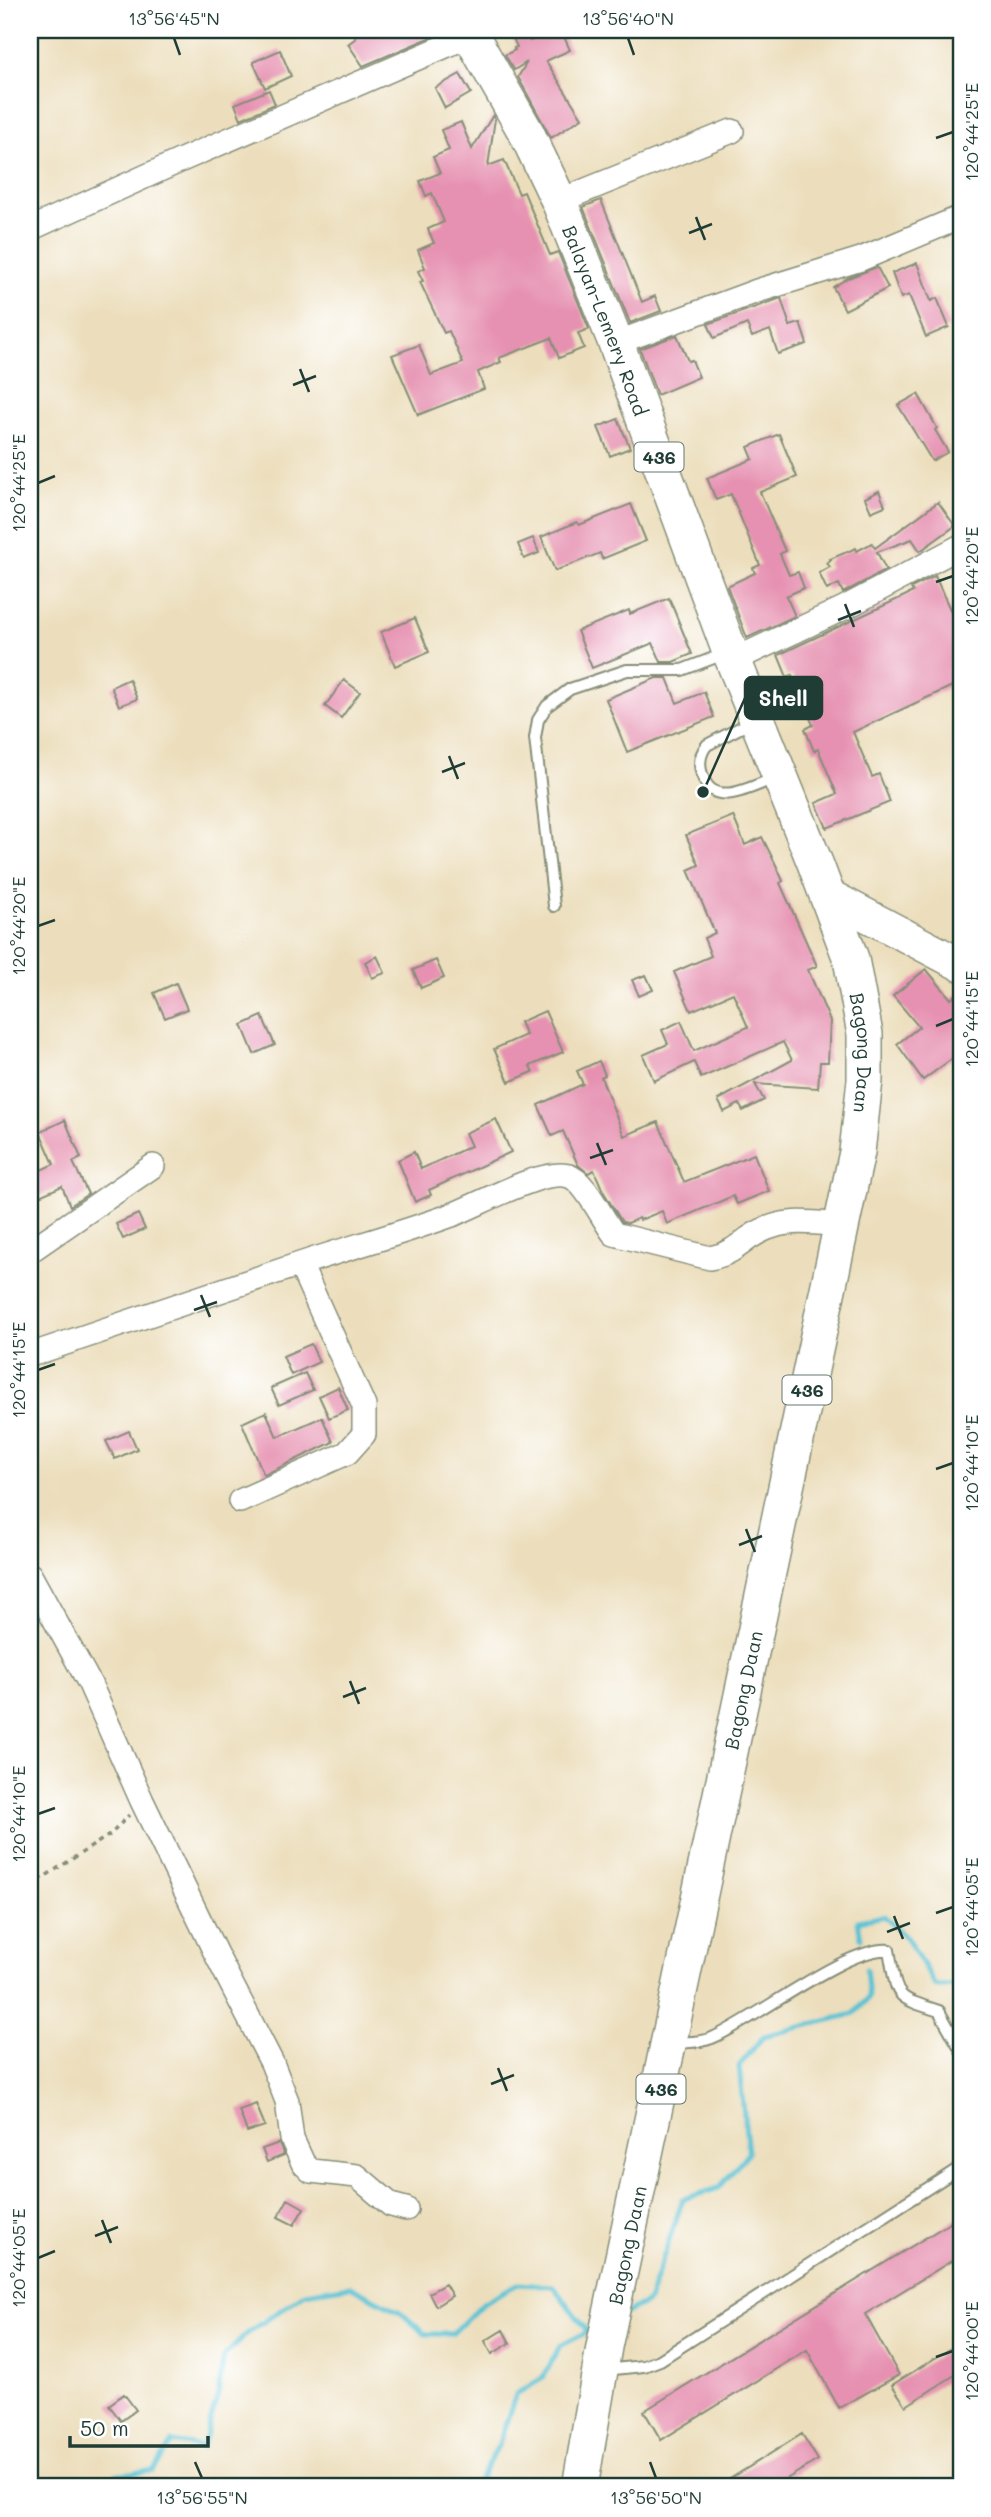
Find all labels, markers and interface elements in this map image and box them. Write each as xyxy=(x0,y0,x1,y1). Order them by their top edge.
text: 13°56'45"N xyxy=(128,6,220,30)
text: 13°56'40"N xyxy=(582,6,674,30)
text: 120°44'25"E xyxy=(959,83,983,181)
street label: Balayan-Lemery Road xyxy=(557,221,654,419)
text: 120°44'25"E xyxy=(6,434,30,532)
road number: 436 xyxy=(634,443,684,472)
text: 120°44'20"E xyxy=(959,526,983,626)
callout: Shell xyxy=(745,677,822,719)
text: Shell xyxy=(758,684,808,711)
text: 120°44'20"E xyxy=(6,876,30,976)
text: 120°44'15"E xyxy=(959,971,983,1067)
street label: Bagong Daan xyxy=(845,990,878,1114)
text: 120°44'15"E xyxy=(6,1322,30,1418)
road number: 436 xyxy=(782,1376,832,1405)
text: 120°44'10"E xyxy=(959,1414,983,1512)
street label: Bagong Daan xyxy=(718,1628,768,1752)
text: 120°44'10"E xyxy=(6,1765,30,1863)
text: 120°44'05"E xyxy=(959,1857,983,1957)
road number: 436 xyxy=(636,2074,686,2104)
street label: Bagong Daan xyxy=(602,2183,652,2307)
text: 120°44'05"E xyxy=(6,2208,30,2308)
text: 120°44'00"E xyxy=(959,2301,983,2401)
scale bar xyxy=(70,2405,208,2449)
text: 50 m xyxy=(80,2414,129,2441)
text: 13°56'55"N xyxy=(156,2485,248,2509)
text: 13°56'50"N xyxy=(610,2485,702,2509)

